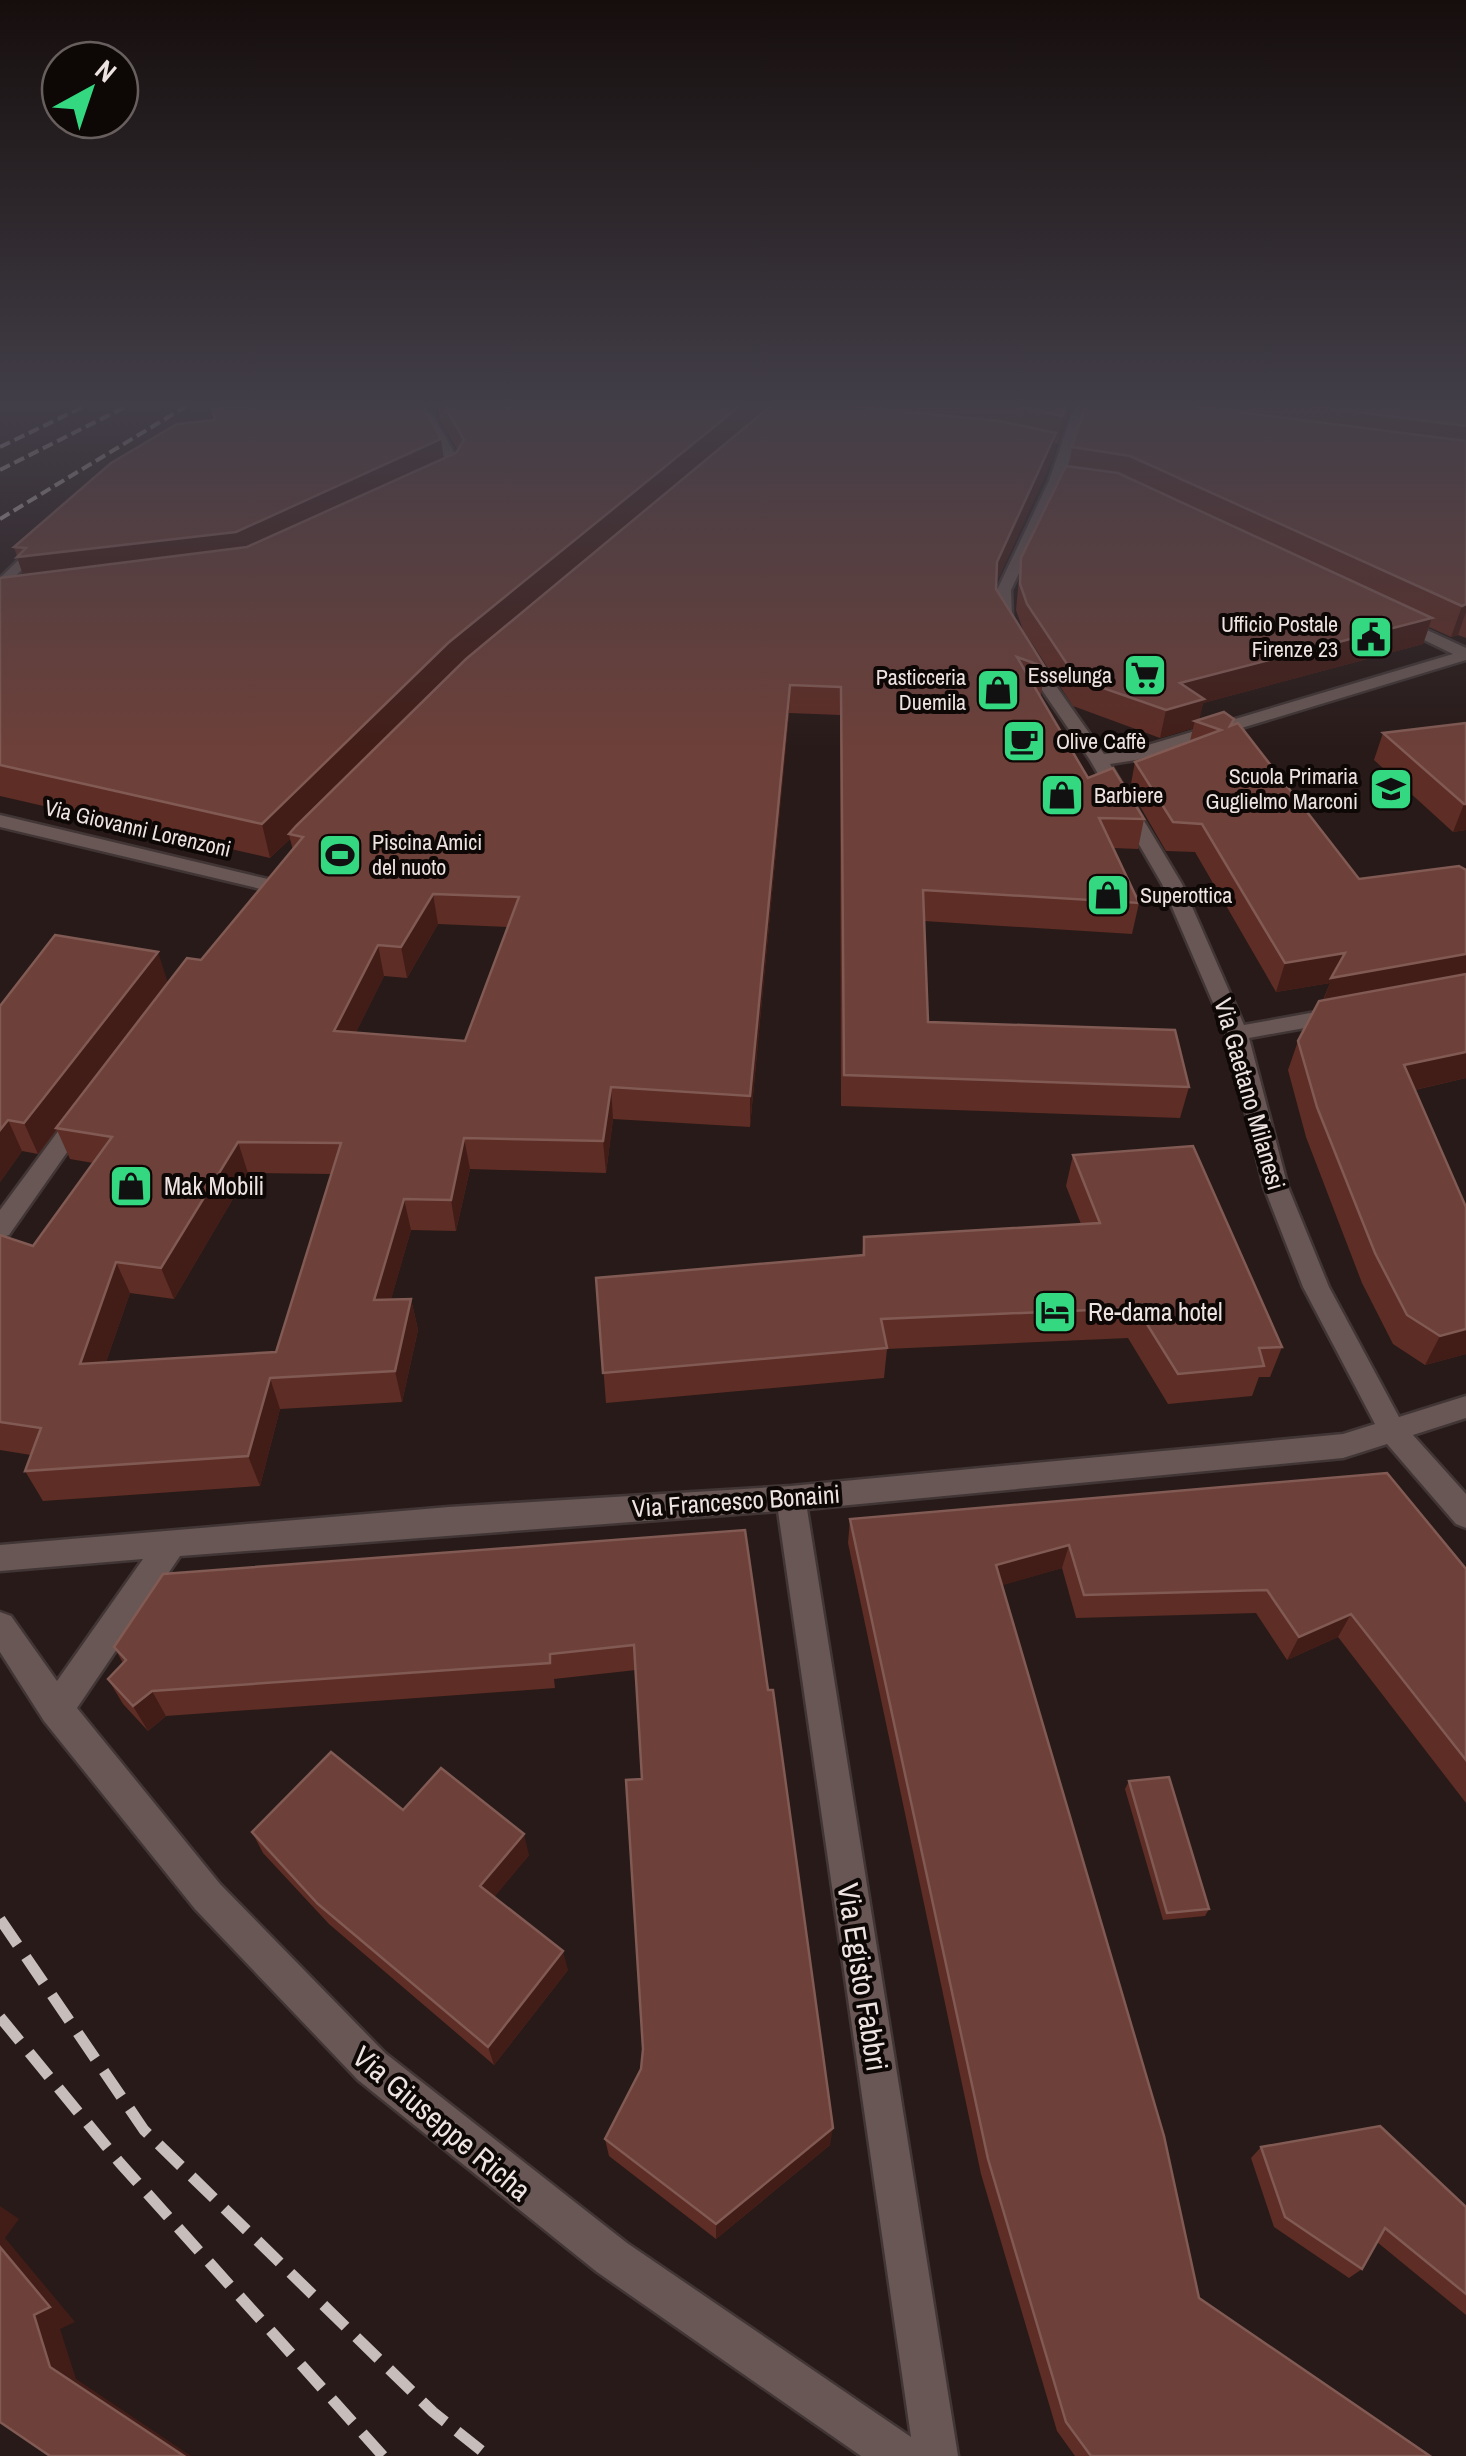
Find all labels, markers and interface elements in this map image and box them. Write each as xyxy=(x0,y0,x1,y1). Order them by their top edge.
north arrow xyxy=(40,40,140,140)
text: N xyxy=(88,51,125,91)
place label: Ufficio Postale Firenze 23 xyxy=(1221,609,1338,664)
public building icon: Ufficio Postale Firenze 23 xyxy=(1348,614,1394,660)
supermarket icon: Esselunga xyxy=(1122,652,1168,698)
place label: Esselunga xyxy=(1028,660,1112,690)
place label: Pasticceria Duemila xyxy=(876,662,966,717)
shop icon: Pasticceria Duemila xyxy=(975,667,1021,713)
cafe icon: Olive Caffè xyxy=(1001,718,1047,764)
place label: Olive Caffè xyxy=(1056,726,1146,756)
place label: Scuola Primaria Guglielmo Marconi xyxy=(1206,761,1358,816)
school or university icon: Scuola Primaria Guglielmo Marconi xyxy=(1368,766,1414,812)
shop icon: Barbiere xyxy=(1039,772,1085,818)
place label: Barbiere xyxy=(1094,780,1163,810)
street label: Via Giovanni Lorenzoni xyxy=(42,792,234,864)
place label: Piscina Amici del nuoto xyxy=(372,827,482,882)
sports icon: Piscina Amici del nuoto xyxy=(317,832,363,878)
shop icon: Superottica xyxy=(1085,872,1131,918)
place label: Superottica xyxy=(1140,880,1232,910)
street label: Via Gaetano Milanesi xyxy=(1206,994,1294,1194)
shop icon: Mak Mobili xyxy=(108,1163,154,1209)
place label: Mak Mobili xyxy=(164,1169,264,1203)
hotel icon: Re-dama hotel xyxy=(1032,1289,1078,1335)
place label: Re-dama hotel xyxy=(1088,1295,1222,1329)
street label: Via Francesco Bonaini xyxy=(631,1477,841,1525)
street label: Via Egisto Fabbri xyxy=(828,1880,898,2074)
street label: Via Giuseppe Richa xyxy=(344,2037,540,2210)

